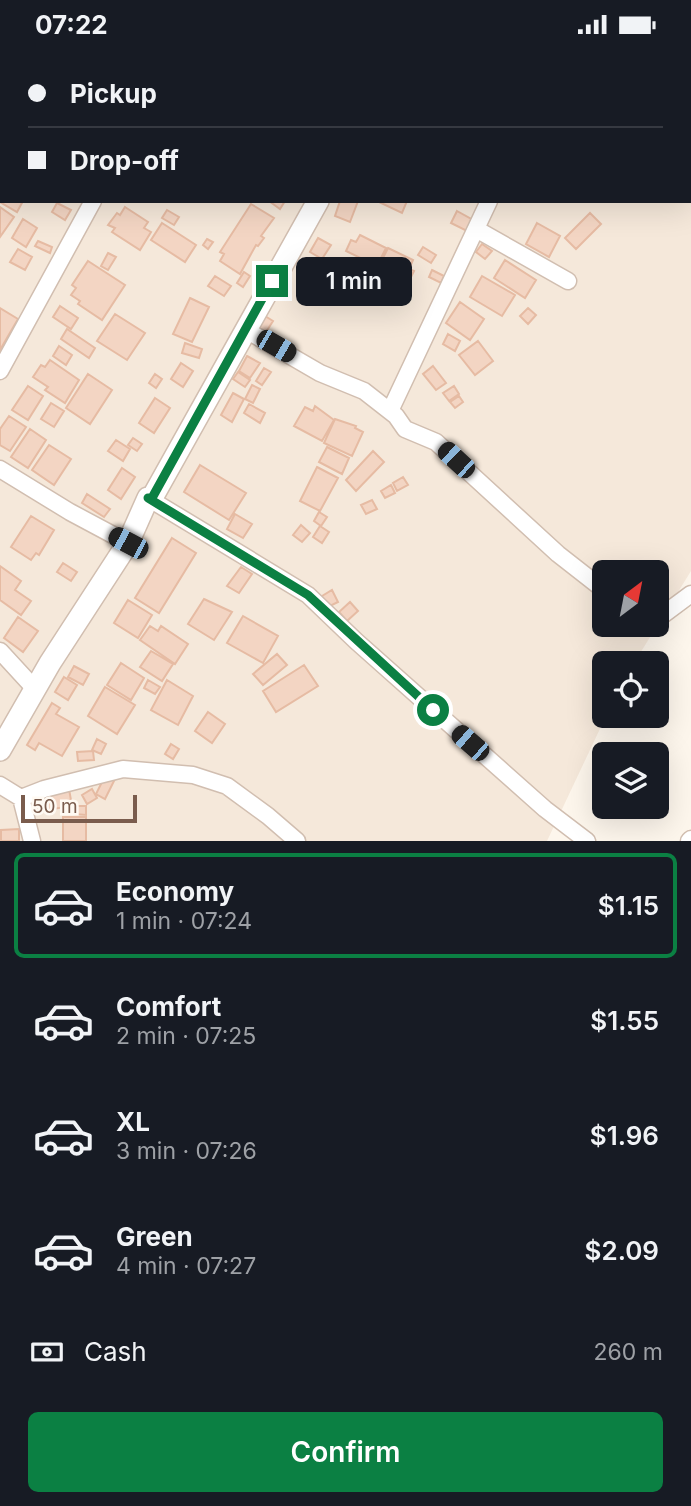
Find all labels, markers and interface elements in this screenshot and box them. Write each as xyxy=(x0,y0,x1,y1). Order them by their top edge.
text: 07:22 xyxy=(35,9,108,40)
text: Pickup xyxy=(70,78,157,109)
text: Drop-off xyxy=(70,145,179,176)
callout: 1 min xyxy=(296,257,412,305)
route end xyxy=(256,265,288,297)
text: 1 min xyxy=(326,267,382,295)
car xyxy=(253,326,300,366)
car xyxy=(434,438,479,482)
car xyxy=(105,524,152,562)
north arrow xyxy=(592,560,668,637)
map controls xyxy=(592,560,669,819)
button: locate xyxy=(592,651,669,728)
route start xyxy=(417,694,449,726)
car xyxy=(448,721,493,765)
button: layers xyxy=(592,742,669,819)
scale bar xyxy=(21,792,136,824)
text: 50 m xyxy=(32,795,78,818)
icon: car xyxy=(32,874,95,937)
text: Economy xyxy=(116,876,234,907)
text: $1.15 xyxy=(598,890,659,921)
text: 1 min · 07:24 xyxy=(116,907,252,935)
icon: car xyxy=(32,989,95,1052)
text: Comfort xyxy=(116,991,221,1022)
text: $1.55 xyxy=(590,1005,659,1036)
text: 2 min · 07:25 xyxy=(116,1022,256,1050)
icon: car xyxy=(32,1104,95,1167)
text: XL xyxy=(116,1106,150,1137)
text: $1.96 xyxy=(590,1120,659,1151)
text: 3 min · 07:26 xyxy=(116,1137,257,1165)
icon: car xyxy=(32,1219,95,1282)
text: Green xyxy=(116,1221,193,1252)
text: $2.09 xyxy=(585,1235,659,1266)
text: 4 min · 07:27 xyxy=(116,1252,256,1280)
icon: cash xyxy=(28,1333,66,1371)
text: Cash xyxy=(84,1336,147,1367)
text: 260 m xyxy=(594,1338,663,1366)
button: Confirm xyxy=(28,1412,663,1492)

